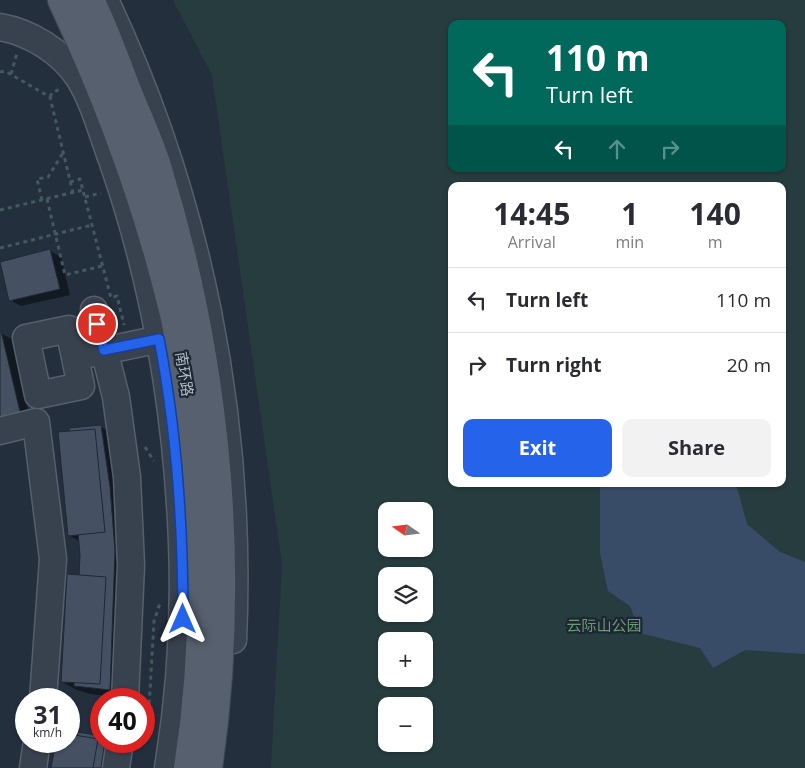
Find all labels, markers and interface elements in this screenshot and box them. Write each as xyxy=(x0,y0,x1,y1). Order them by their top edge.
text: 110 m xyxy=(546,34,650,81)
icon: left xyxy=(463,40,528,105)
text: Turn left xyxy=(546,79,633,109)
icon: left xyxy=(550,135,578,163)
icon: ahead xyxy=(603,135,631,163)
icon: right xyxy=(656,135,684,163)
text: 14:45 xyxy=(493,193,570,234)
text: 1 xyxy=(621,193,638,234)
text: 140 xyxy=(689,193,741,234)
text: Arrival xyxy=(508,231,556,253)
text: min xyxy=(616,231,644,253)
text: m xyxy=(708,231,723,253)
icon: left xyxy=(463,286,491,314)
text: Turn left xyxy=(506,287,588,313)
text: 110 m xyxy=(716,287,771,313)
pin xyxy=(76,303,118,345)
icon: arrive xyxy=(83,310,111,338)
street label: 南环路 xyxy=(172,350,198,398)
icon: right xyxy=(463,351,491,379)
text: Turn right xyxy=(506,352,601,378)
text: 20 m xyxy=(727,352,771,378)
button: Exit xyxy=(463,419,612,477)
button: Share xyxy=(622,419,771,477)
north arrow xyxy=(378,502,432,558)
map controls xyxy=(378,502,433,752)
button: layers xyxy=(378,567,433,622)
position arrow xyxy=(156,592,208,644)
park label: 云际山公园 xyxy=(566,615,642,635)
button: + xyxy=(378,632,433,687)
speed limit sign: 40 xyxy=(90,688,155,753)
text: 31 xyxy=(33,697,62,731)
button: − xyxy=(378,697,433,752)
text: km/h xyxy=(33,724,62,741)

